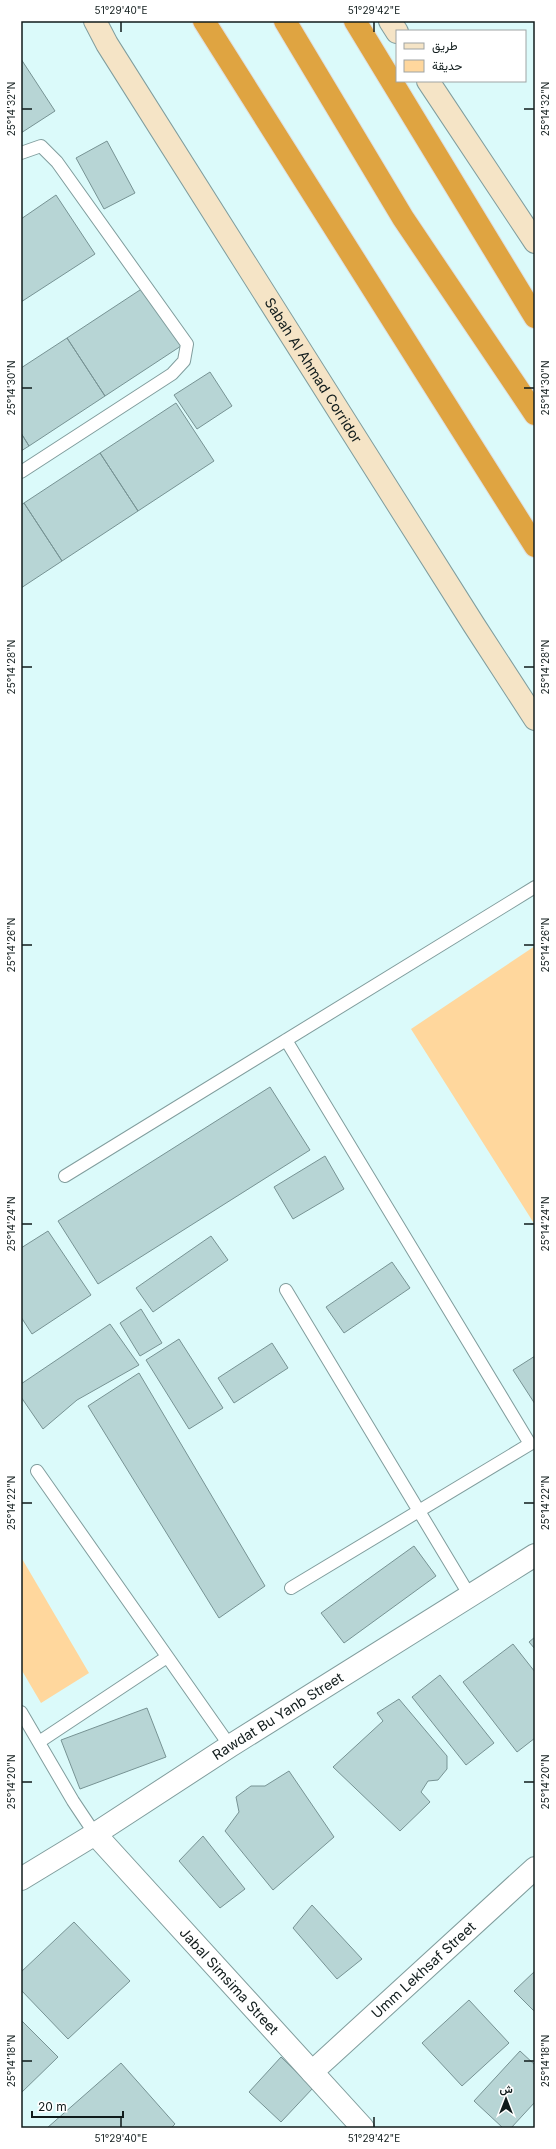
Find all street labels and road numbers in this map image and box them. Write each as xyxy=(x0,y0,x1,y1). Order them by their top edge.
street label: Sabah Al Ahmad Corridor xyxy=(261,294,366,446)
street label: Rawdat Bu Yanb Street xyxy=(209,1668,346,1763)
street label: Umm Lekhsaf Street xyxy=(368,1918,479,2022)
street label: Jabal Simsima Street xyxy=(176,1924,283,2038)

